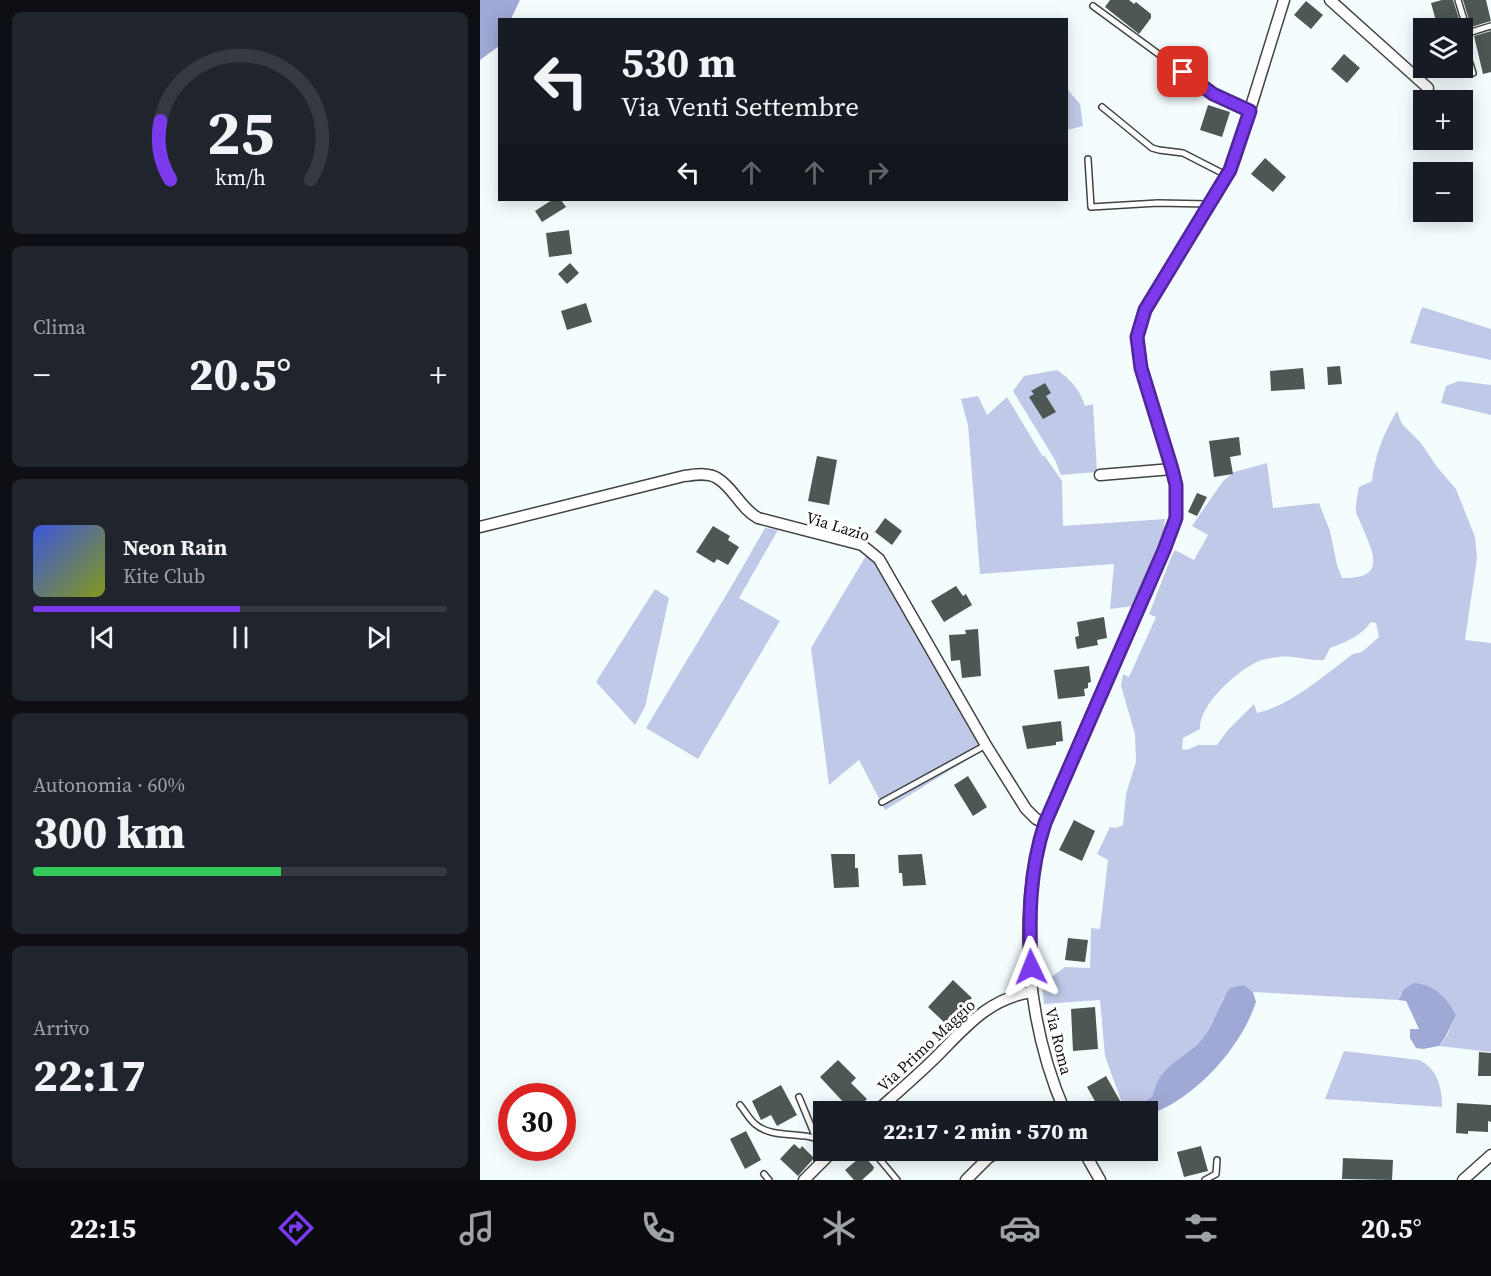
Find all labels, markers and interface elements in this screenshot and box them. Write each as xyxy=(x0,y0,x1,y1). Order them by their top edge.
map controls xyxy=(1413,18,1473,222)
button: layers xyxy=(1413,18,1473,78)
text: 530 m xyxy=(621,33,736,91)
icon: left xyxy=(522,42,600,120)
pin xyxy=(1157,46,1208,97)
icon: arrive xyxy=(1166,55,1199,88)
text: Via Venti Settembre xyxy=(621,88,859,125)
text: 25 xyxy=(206,89,274,175)
button: + xyxy=(1413,90,1473,150)
icon: left xyxy=(672,156,705,189)
icon: ahead xyxy=(735,156,768,189)
icon: ahead xyxy=(798,156,831,189)
icon: right xyxy=(861,156,894,189)
button: − xyxy=(1413,162,1473,222)
text: km/h xyxy=(214,163,266,192)
text: Clima xyxy=(33,313,86,341)
text: 20.5° xyxy=(189,343,291,405)
text: − xyxy=(33,352,51,397)
text: + xyxy=(430,352,447,397)
street label: Via Lazio xyxy=(803,506,873,546)
text: Neon Rain xyxy=(123,532,227,562)
text: Kite Club xyxy=(123,562,205,590)
icon: previous xyxy=(86,621,119,654)
icon: pause xyxy=(224,621,257,654)
icon: next xyxy=(362,621,395,654)
text: Autonomia · 60% xyxy=(33,771,185,799)
text: 300 km xyxy=(33,801,185,863)
position arrow xyxy=(999,935,1063,999)
street label: Via Primo Maggio xyxy=(872,994,980,1096)
street label: Via Roma xyxy=(1040,1005,1078,1078)
text: Arrivo xyxy=(33,1014,90,1042)
text: 22:17 xyxy=(33,1044,146,1106)
speed limit sign: 30 xyxy=(498,1083,576,1161)
text: 22:17 · 2 min · 570 m xyxy=(883,1116,1088,1146)
icon: directions xyxy=(275,1207,317,1249)
icon: music xyxy=(456,1207,498,1249)
icon: phone xyxy=(637,1207,679,1249)
icon: climate xyxy=(818,1207,860,1249)
icon: car xyxy=(999,1207,1041,1249)
icon: filters xyxy=(1180,1207,1222,1249)
text: 22:15 xyxy=(69,1210,136,1247)
text: 20.5° xyxy=(1361,1210,1422,1247)

